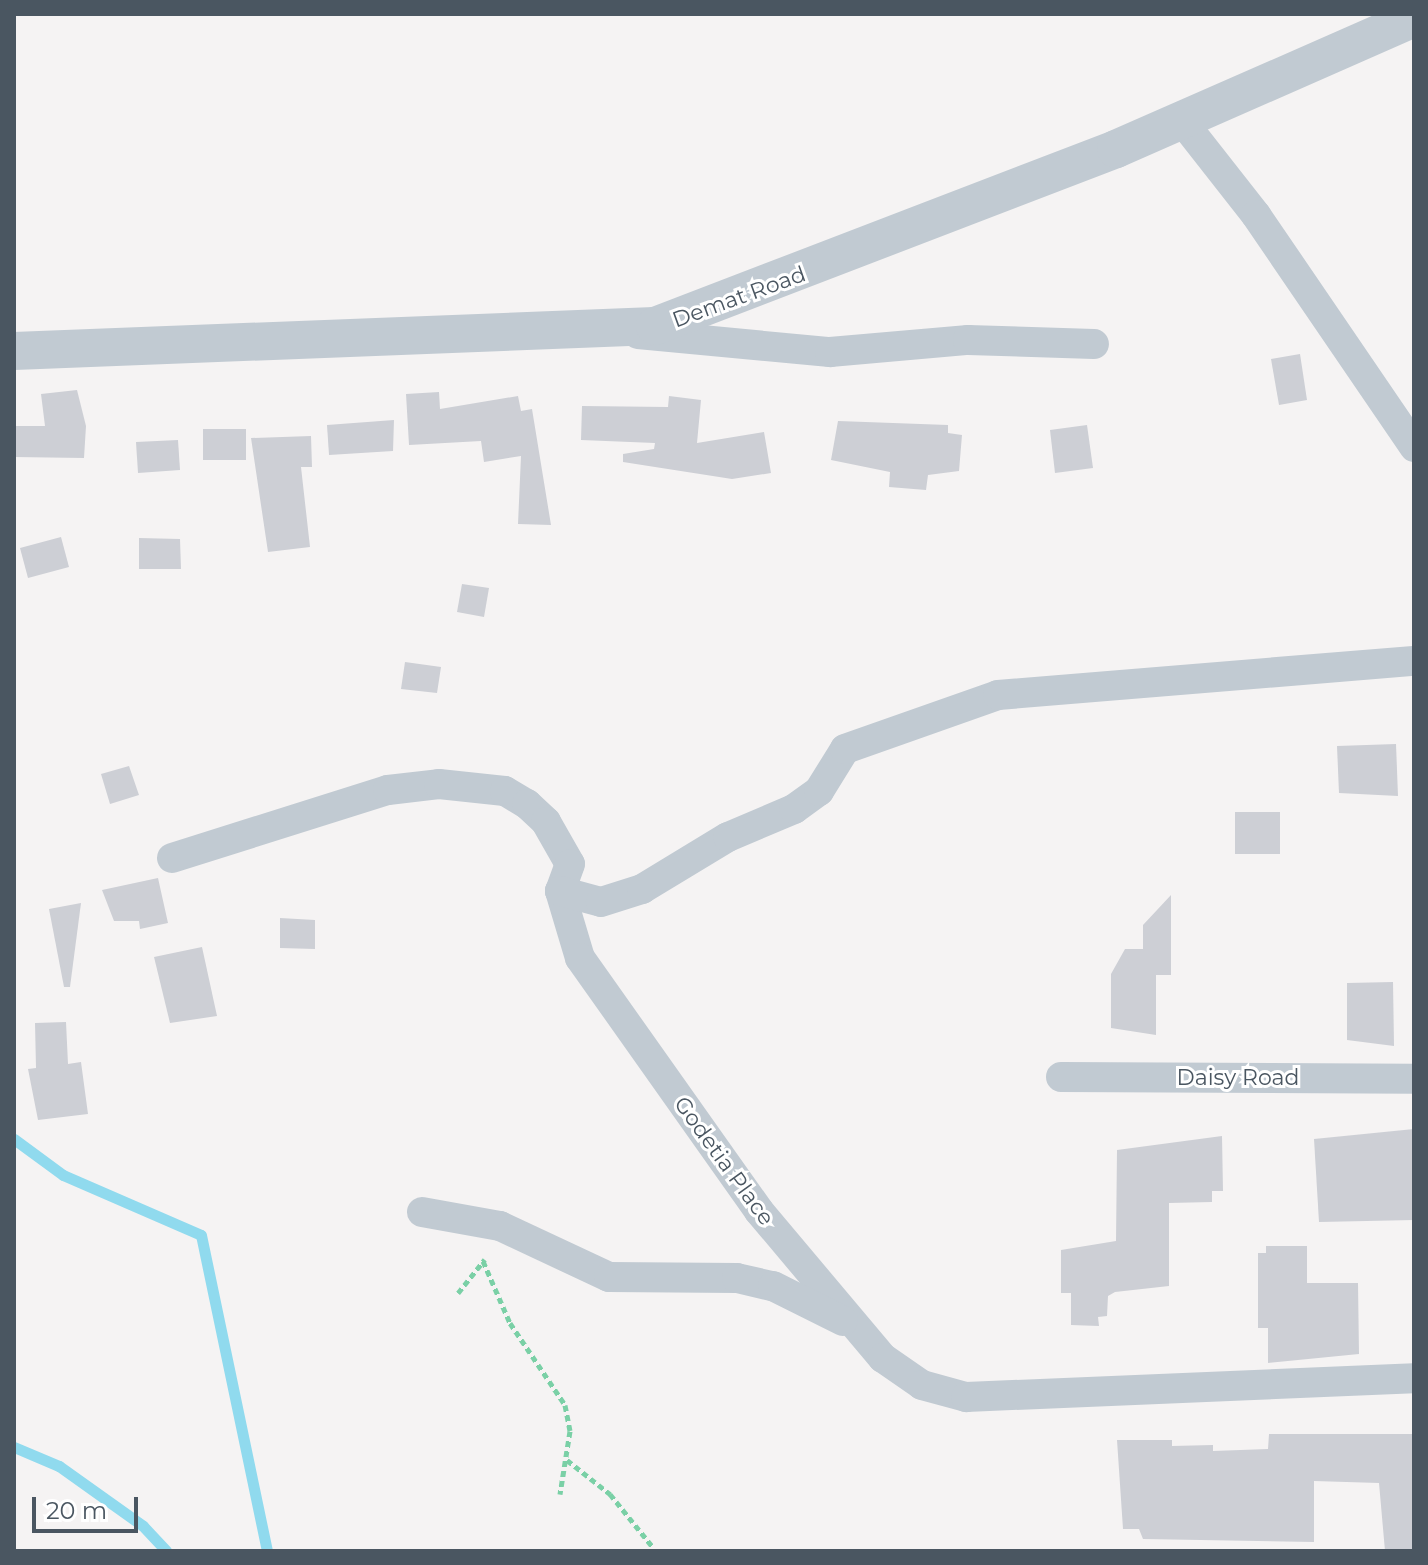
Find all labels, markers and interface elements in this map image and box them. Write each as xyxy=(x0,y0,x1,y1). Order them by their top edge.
street label: Demat Road xyxy=(669,261,809,333)
street label: Daisy Road xyxy=(1176,1065,1300,1091)
street label: Godetia Place xyxy=(668,1091,780,1231)
scale bar xyxy=(36,1481,142,1531)
text: 20 m xyxy=(46,1496,107,1525)

